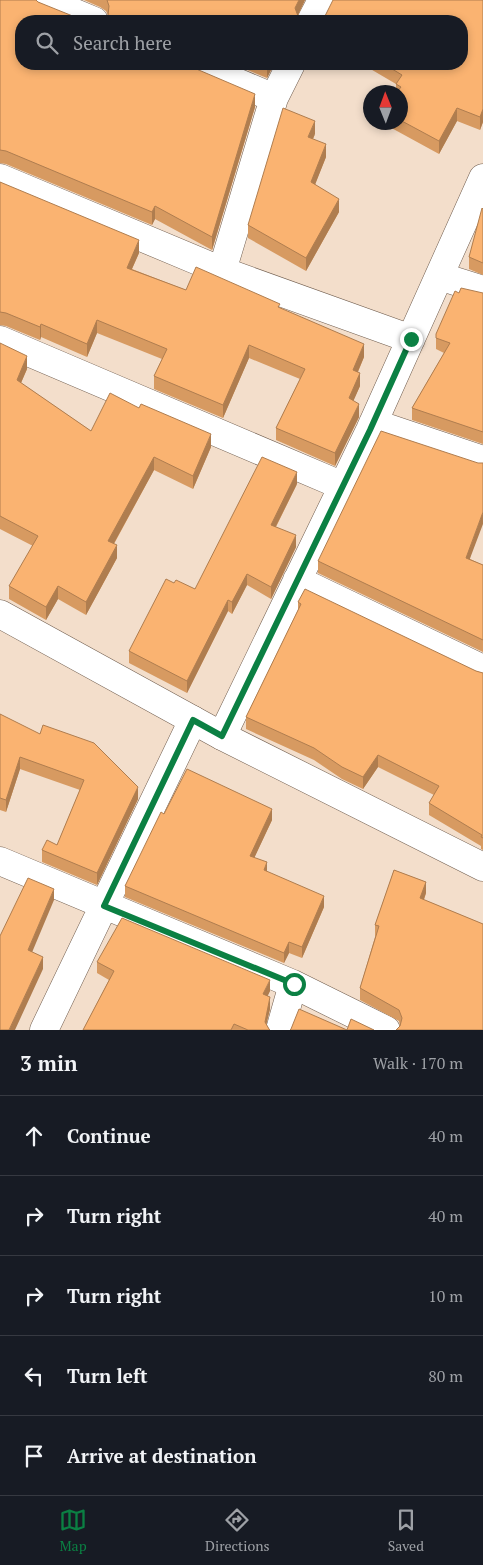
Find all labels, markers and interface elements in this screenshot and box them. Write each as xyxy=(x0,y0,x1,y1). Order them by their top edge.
search box xyxy=(15,15,468,70)
icon: search xyxy=(33,29,61,57)
text: Search here xyxy=(73,30,172,55)
north arrow xyxy=(363,85,408,130)
route end xyxy=(400,328,423,351)
route start xyxy=(283,973,306,996)
text: 3 min xyxy=(20,1049,77,1077)
text: Walk · 170 m xyxy=(373,1052,463,1074)
icon: ahead xyxy=(20,1122,48,1150)
text: Continue xyxy=(67,1123,151,1148)
text: 40 m xyxy=(428,1125,463,1147)
icon: right xyxy=(20,1202,48,1230)
text: Turn right xyxy=(67,1203,161,1228)
text: 40 m xyxy=(428,1205,463,1227)
icon: right xyxy=(20,1282,48,1310)
text: Turn right xyxy=(67,1283,161,1308)
text: 10 m xyxy=(428,1285,463,1307)
icon: left xyxy=(20,1362,48,1390)
text: Turn left xyxy=(67,1363,148,1388)
text: 80 m xyxy=(428,1365,463,1387)
icon: arrive xyxy=(20,1442,48,1470)
text: Arrive at destination xyxy=(67,1443,256,1468)
tab: Map xyxy=(59,1506,87,1555)
tab: Directions xyxy=(205,1506,270,1555)
tab: Saved xyxy=(388,1506,424,1555)

